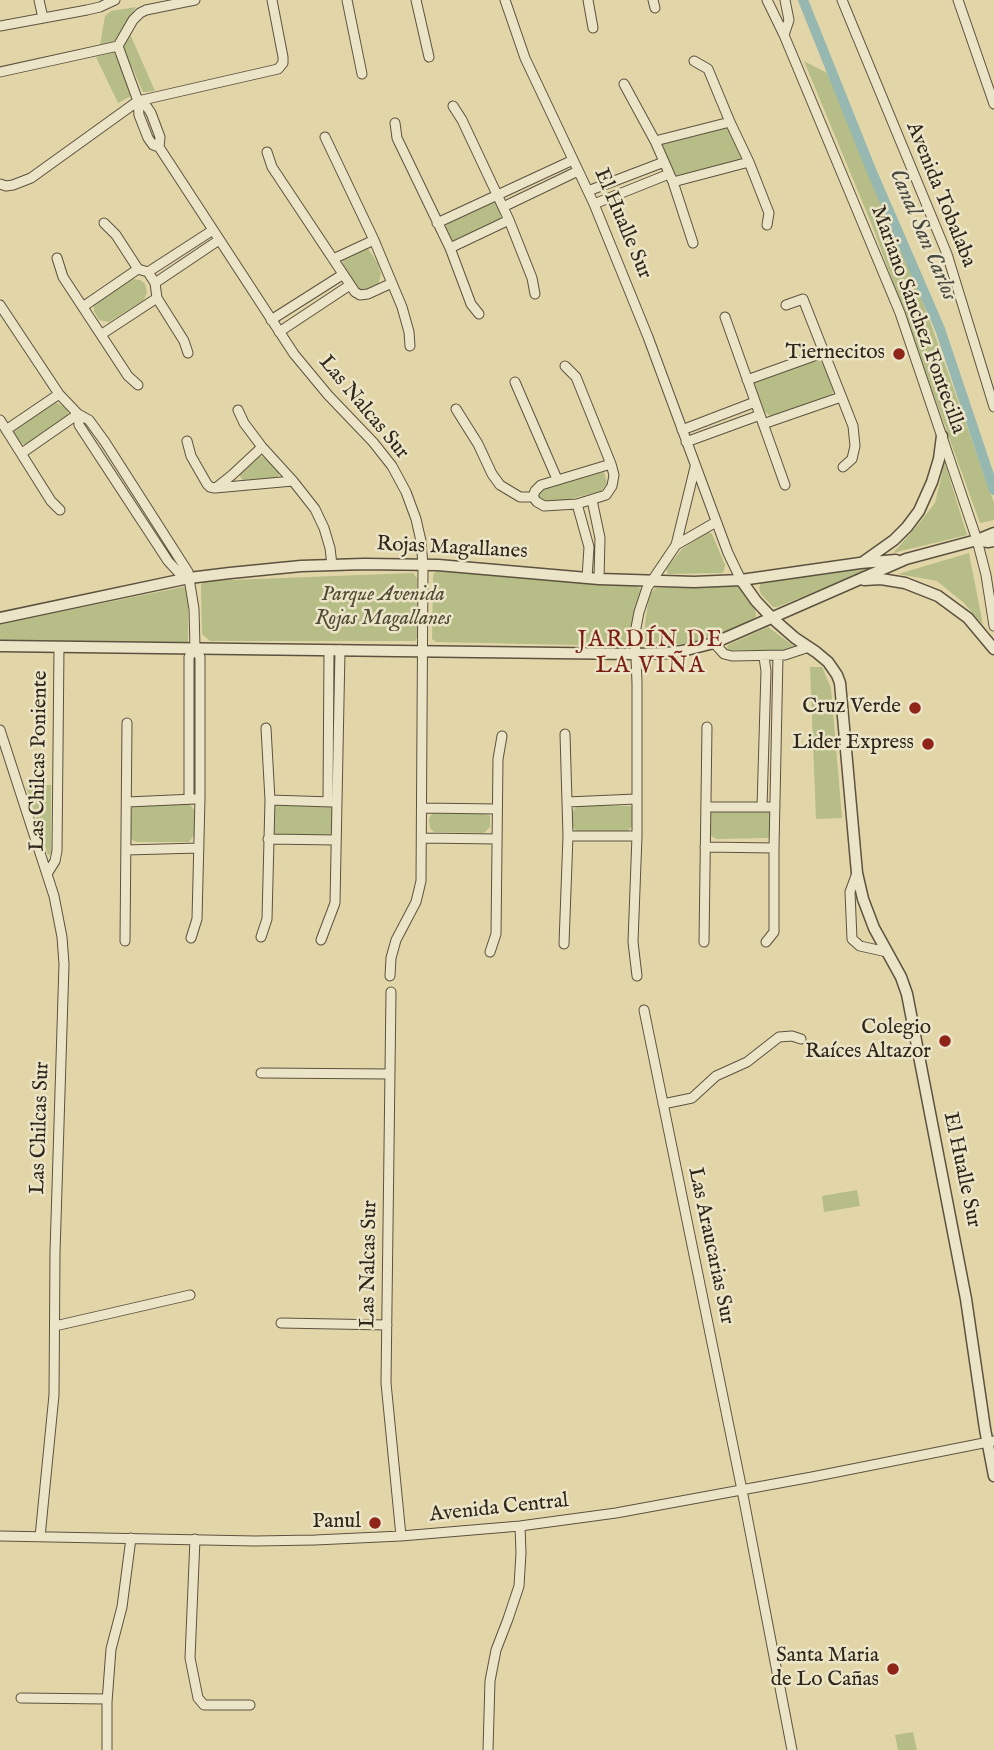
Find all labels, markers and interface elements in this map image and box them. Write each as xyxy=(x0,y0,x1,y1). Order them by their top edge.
street label: Avenida Tobalaba xyxy=(899,119,981,271)
street label: El Hualle Sur xyxy=(587,165,657,283)
water label: Canal San Carlos xyxy=(882,165,962,305)
street label: Mariano Sánchez Fontecilla xyxy=(864,202,970,438)
place label: Tiernecitos xyxy=(786,341,885,367)
marker: Tiernecitos xyxy=(891,346,907,362)
street label: Las Nalcas Sur xyxy=(312,351,414,465)
street label: Rojas Magallanes xyxy=(376,532,528,566)
park label: Parque Avenida Rojas Magallanes xyxy=(315,583,451,633)
district label: JARDÍN DE LA VIÑA xyxy=(579,627,723,681)
street label: Las Chilcas Poniente xyxy=(26,670,54,852)
place label: Cruz Verde xyxy=(802,695,901,721)
marker: Cruz Verde xyxy=(907,700,923,716)
place label: Lider Express xyxy=(792,731,914,757)
marker: Lider Express xyxy=(920,736,936,752)
place label: Colegio Raíces Altazor xyxy=(805,1016,931,1066)
marker: Colegio Raíces Altazor xyxy=(937,1033,953,1049)
street label: Las Chilcas Sur xyxy=(26,1061,56,1195)
street label: El Hualle Sur xyxy=(936,1110,986,1230)
street label: Las Araucarias Sur xyxy=(681,1165,739,1327)
street label: Las Nalcas Sur xyxy=(356,1200,384,1328)
street label: Avenida Central xyxy=(428,1489,570,1529)
place label: Panul xyxy=(312,1510,361,1536)
marker: Panul xyxy=(367,1515,383,1531)
place label: Santa Maria de Lo Cañas xyxy=(771,1644,879,1694)
marker: Santa Maria de Lo Cañas xyxy=(885,1661,901,1677)

